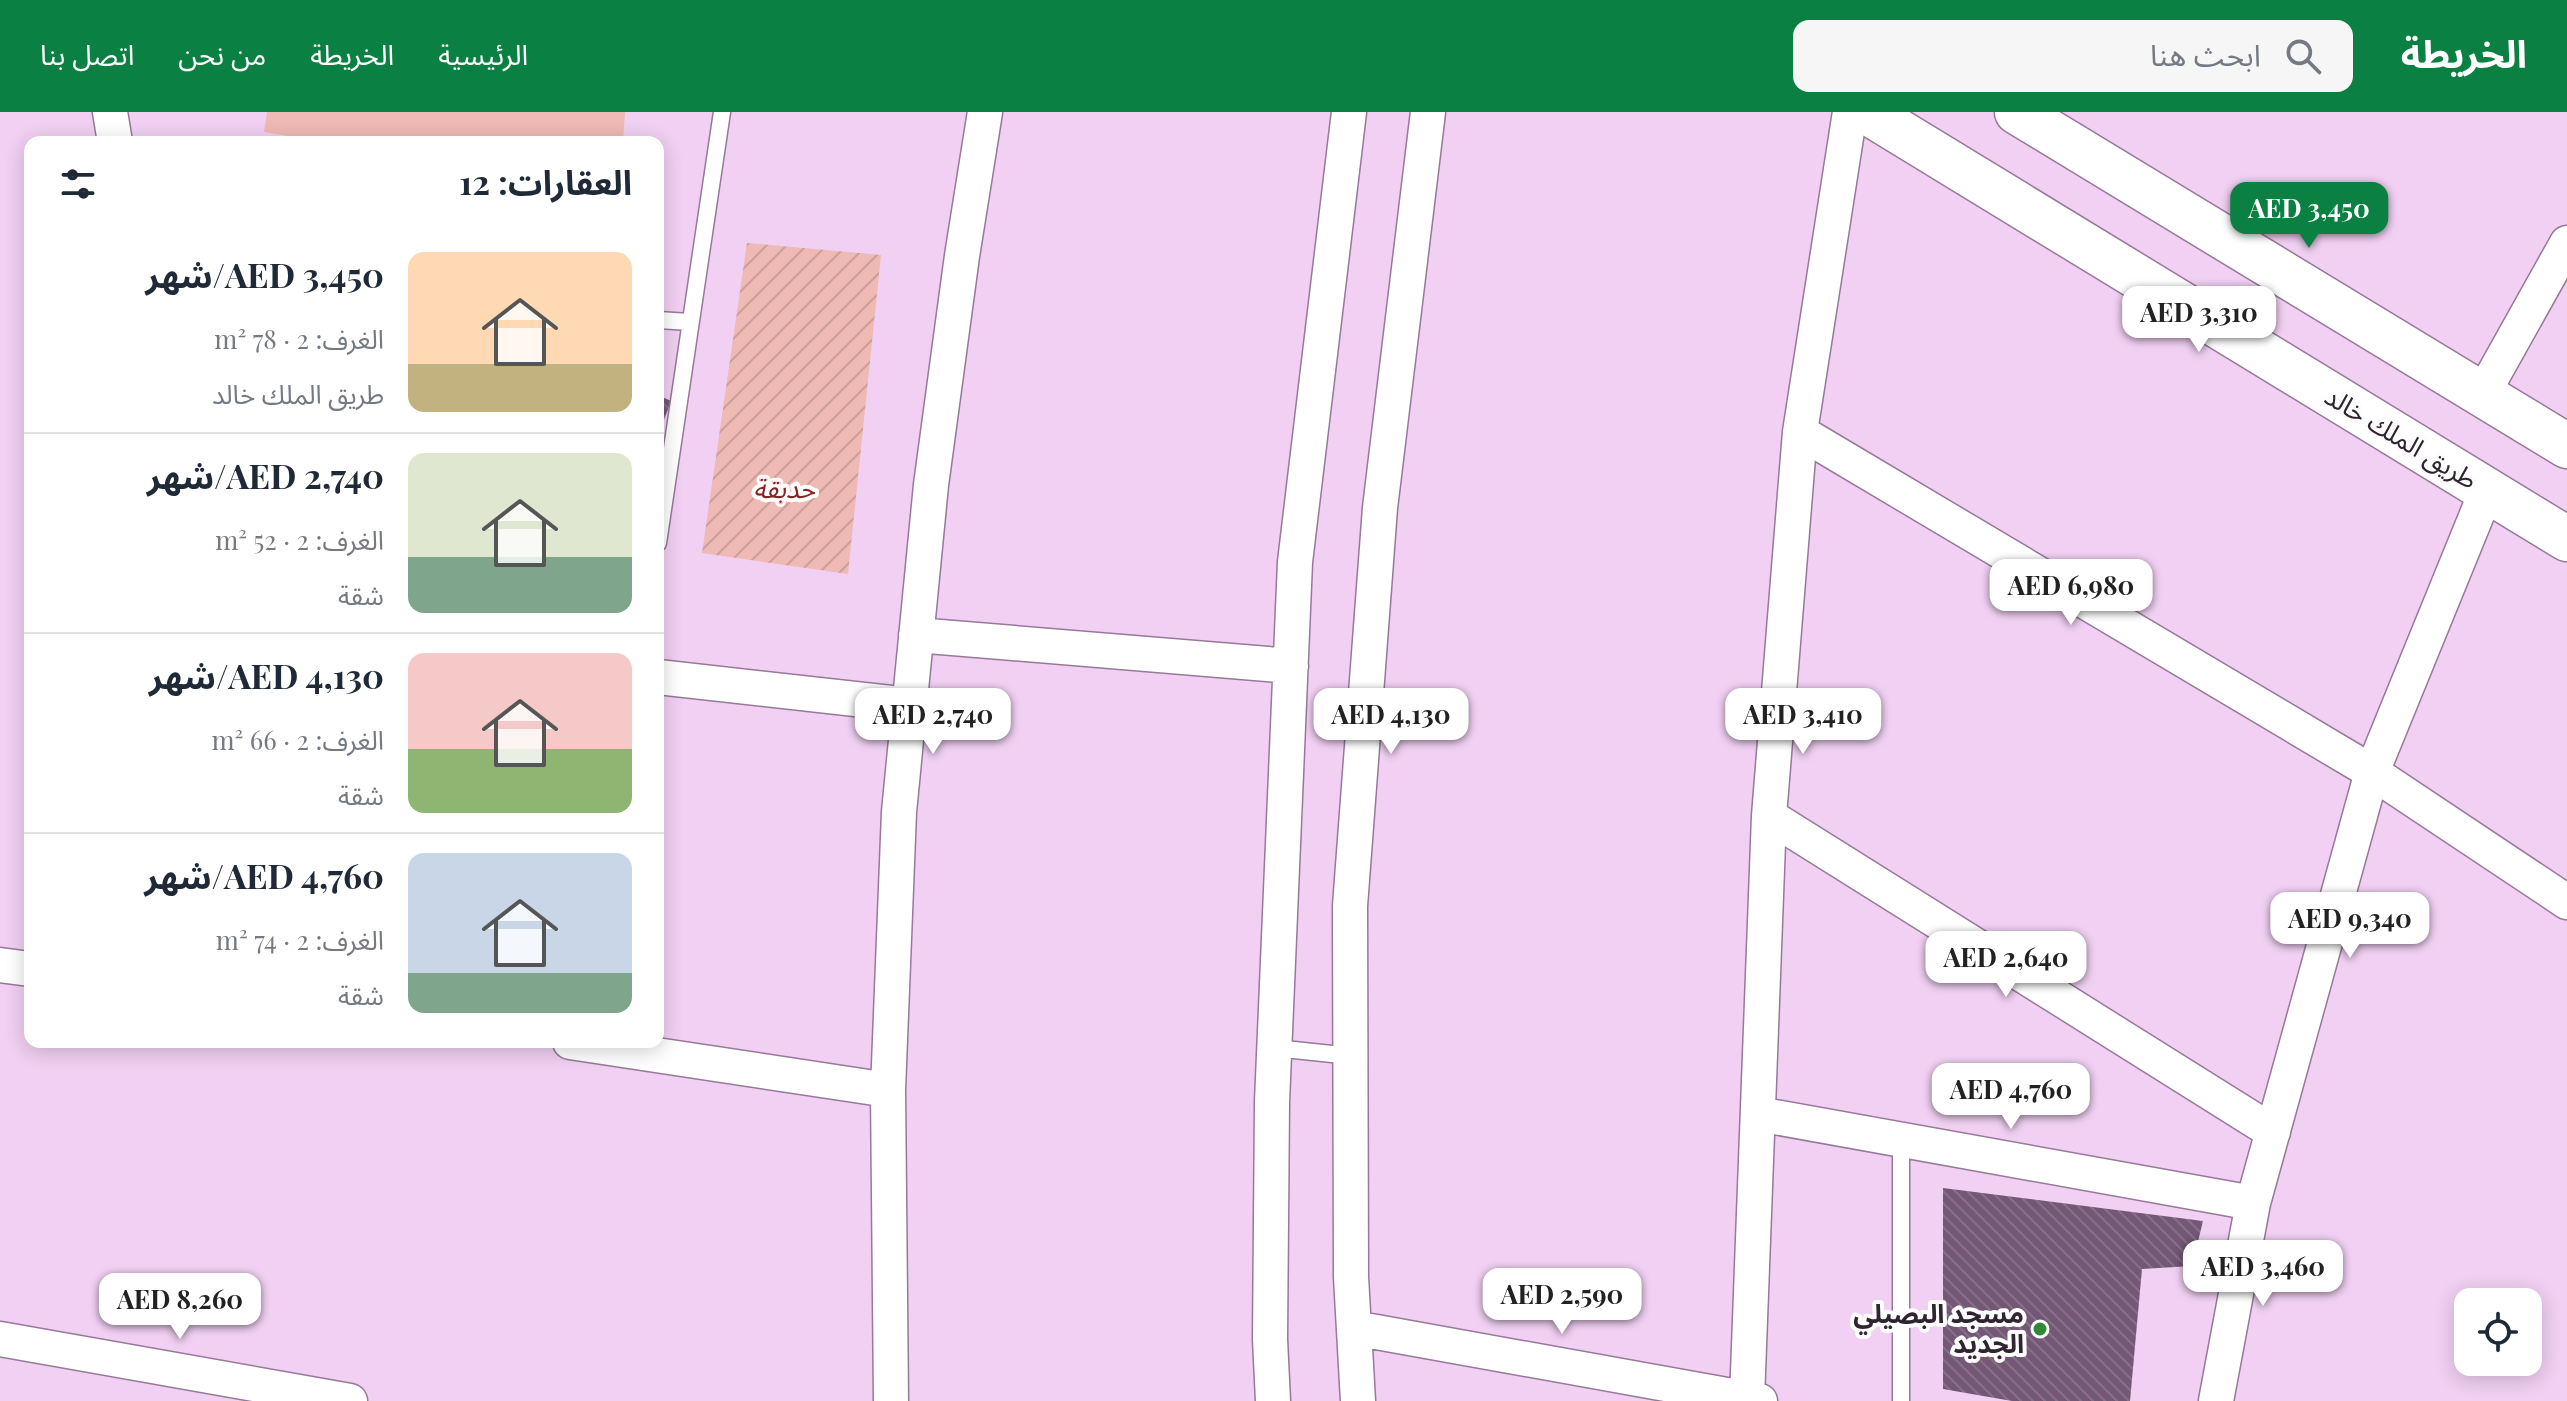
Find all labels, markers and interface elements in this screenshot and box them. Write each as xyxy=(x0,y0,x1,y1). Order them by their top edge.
search box xyxy=(1793,20,2353,92)
text: الخريطة xyxy=(2401,27,2527,78)
text: ابحث هنا xyxy=(2150,34,2261,74)
icon: search xyxy=(2281,34,2325,78)
text: اتصل بنا xyxy=(40,35,134,72)
text: من نحن xyxy=(178,35,266,72)
text: الخريطة xyxy=(310,35,394,72)
text: الرئيسية xyxy=(438,35,528,72)
text: العقارات: 12 xyxy=(459,158,632,204)
icon: filters xyxy=(56,162,100,206)
pin: AED 3,450 xyxy=(2217,182,2401,250)
text: AED 3,450 xyxy=(2248,190,2370,225)
text: AED 3,450/شهر xyxy=(146,251,384,297)
icon: home xyxy=(472,284,568,380)
pin: AED 3,310 xyxy=(2107,286,2291,354)
text: AED 3,310 xyxy=(2140,294,2258,329)
text: الغرف: 2 · 78 m² xyxy=(214,321,384,356)
text: طريق الملك خالد xyxy=(212,376,384,411)
street label: طريق الملك خالد xyxy=(2319,377,2485,496)
text: AED 2,740/شهر xyxy=(147,452,384,498)
park label: حدبقة xyxy=(753,470,816,505)
icon: home xyxy=(472,485,568,581)
text: الغرف: 2 · 52 m² xyxy=(215,522,384,557)
pin: AED 6,980 xyxy=(1979,559,2163,627)
text: AED 6,980 xyxy=(2008,567,2134,602)
text: شقة xyxy=(338,577,384,612)
text: AED 4,130/شهر xyxy=(149,652,384,698)
icon: home xyxy=(472,685,568,781)
pin: AED 2,740 xyxy=(841,688,1025,756)
pin: AED 4,130 xyxy=(1299,688,1483,756)
pin: AED 3,410 xyxy=(1711,688,1895,756)
text: AED 2,740 xyxy=(873,696,993,731)
text: AED 4,130 xyxy=(1332,696,1450,731)
text: AED 3,410 xyxy=(1743,696,1863,731)
text: الغرف: 2 · 66 m² xyxy=(211,722,384,757)
text: شقة xyxy=(338,777,384,812)
text: AED 4,760/شهر xyxy=(144,852,384,898)
icon: home xyxy=(472,885,568,981)
pin: AED 9,340 xyxy=(2258,892,2442,960)
text: AED 9,340 xyxy=(2288,900,2412,935)
text: الغرف: 2 · 74 m² xyxy=(216,922,384,957)
pin: AED 2,640 xyxy=(1914,931,2098,999)
text: AED 2,640 xyxy=(1943,939,2069,974)
text: شقة xyxy=(338,977,384,1012)
pin: AED 4,760 xyxy=(1919,1063,2103,1131)
text: AED 4,760 xyxy=(1950,1071,2072,1106)
pin: AED 3,460 xyxy=(2171,1240,2355,1308)
text: AED 3,460 xyxy=(2201,1248,2325,1283)
pin: AED 2,590 xyxy=(1470,1268,1654,1336)
pin: AED 8,260 xyxy=(88,1273,272,1341)
text: AED 2,590 xyxy=(1501,1276,1623,1311)
text: AED 8,260 xyxy=(117,1281,243,1316)
map controls xyxy=(2454,1288,2542,1376)
button: locate xyxy=(2454,1288,2542,1376)
place label: مسجد البصيلي الجديد xyxy=(1853,1295,2024,1360)
marker: مسجد البصيلي الجديد xyxy=(2031,1320,2049,1338)

